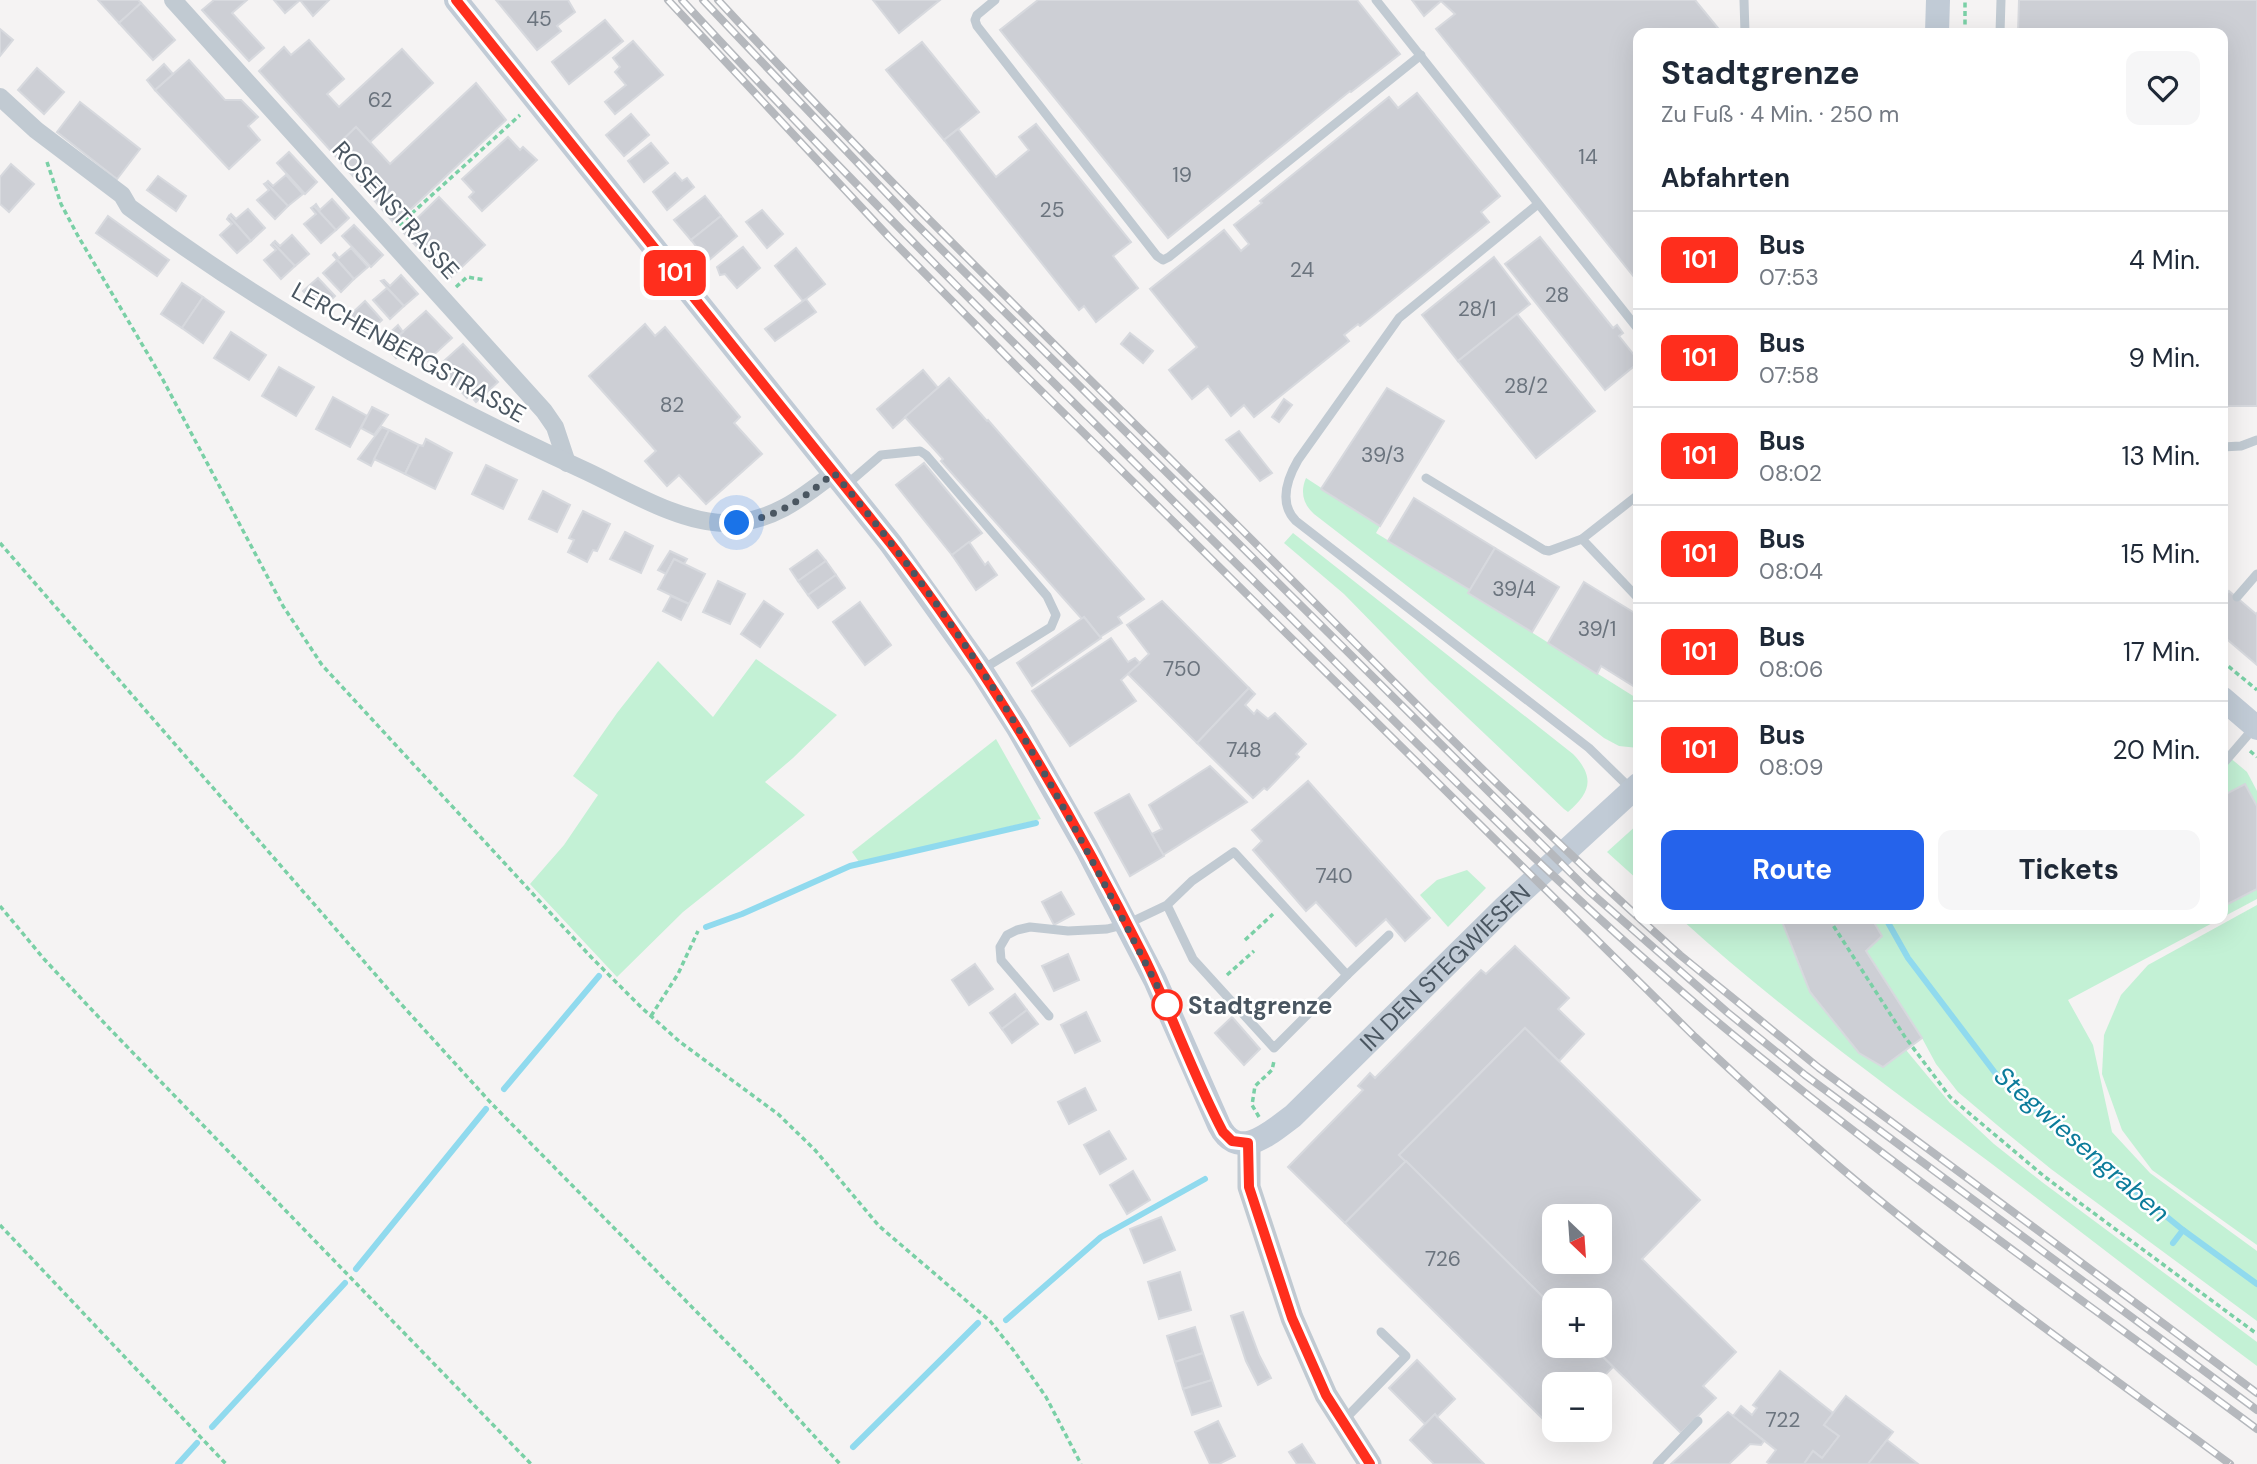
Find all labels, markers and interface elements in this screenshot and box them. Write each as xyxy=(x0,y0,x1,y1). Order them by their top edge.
house number: 45 xyxy=(526,5,552,33)
text: Stadtgrenze xyxy=(1661,51,1860,94)
button: heart xyxy=(2126,51,2200,125)
house number: 62 xyxy=(368,86,392,114)
text: Zu Fuß · 4 Min. · 250 m xyxy=(1661,99,1899,129)
street label: ROSENSTRASSE xyxy=(326,134,466,286)
house number: 14 xyxy=(1578,143,1598,171)
house number: 19 xyxy=(1172,161,1192,189)
text: Abfahrten xyxy=(1661,161,1790,195)
house number: 25 xyxy=(1040,196,1064,224)
text: Bus xyxy=(1759,228,1805,262)
text: 4 Min. xyxy=(2129,243,2200,277)
text: 101 xyxy=(1682,244,1717,275)
line badge: 101 xyxy=(635,250,715,296)
house number: 24 xyxy=(1290,256,1314,284)
text: 101 xyxy=(658,257,692,288)
text: 07:53 xyxy=(1759,262,1819,292)
street label: LERCHENBERGSTRASSE xyxy=(286,275,532,429)
house number: 28 xyxy=(1545,281,1569,309)
house number: 28/1 xyxy=(1458,295,1496,323)
text: Bus xyxy=(1759,326,1805,360)
text: 9 Min. xyxy=(2129,341,2200,375)
text: 101 xyxy=(1682,342,1717,373)
text: 07:58 xyxy=(1759,360,1819,390)
house number: 28/2 xyxy=(1504,372,1548,400)
house number: 82 xyxy=(660,391,684,419)
text: Bus xyxy=(1759,424,1805,458)
text: 13 Min. xyxy=(2121,439,2200,473)
text: 101 xyxy=(1682,440,1717,471)
house number: 39/3 xyxy=(1361,441,1405,469)
text: 08:02 xyxy=(1759,458,1822,488)
your location xyxy=(719,505,754,540)
text: Bus xyxy=(1759,522,1805,556)
text: 15 Min. xyxy=(2121,537,2200,571)
text: 101 xyxy=(1682,538,1717,569)
text: 08:04 xyxy=(1759,556,1823,586)
house number: 39/4 xyxy=(1492,575,1536,603)
house number: 39/1 xyxy=(1578,615,1616,643)
text: Bus xyxy=(1759,620,1805,654)
text: 17 Min. xyxy=(2123,635,2200,669)
text: 101 xyxy=(1682,636,1717,667)
text: 08:06 xyxy=(1759,654,1824,684)
house number: 750 xyxy=(1163,655,1201,683)
text: Bus xyxy=(1759,718,1805,752)
text: 20 Min. xyxy=(2112,733,2200,767)
text: 101 xyxy=(1682,734,1717,765)
house number: 748 xyxy=(1226,736,1262,764)
text: 08:09 xyxy=(1759,752,1824,782)
button: Route xyxy=(1661,830,1924,910)
button: Tickets xyxy=(1938,830,2200,910)
house number: 740 xyxy=(1315,862,1353,890)
street label: IN DEN STEGWIESEN xyxy=(1353,876,1536,1057)
marker: Stadtgrenze xyxy=(1152,990,1182,1020)
place label: Stadtgrenze xyxy=(1188,990,1332,1021)
water label: Stegwiesengraben xyxy=(1987,1059,2177,1229)
north arrow xyxy=(1542,1204,1612,1274)
map controls xyxy=(1542,1204,1612,1442)
house number: 726 xyxy=(1425,1245,1461,1273)
button: + xyxy=(1542,1288,1612,1358)
button: − xyxy=(1542,1372,1612,1442)
house number: 722 xyxy=(1766,1406,1800,1434)

